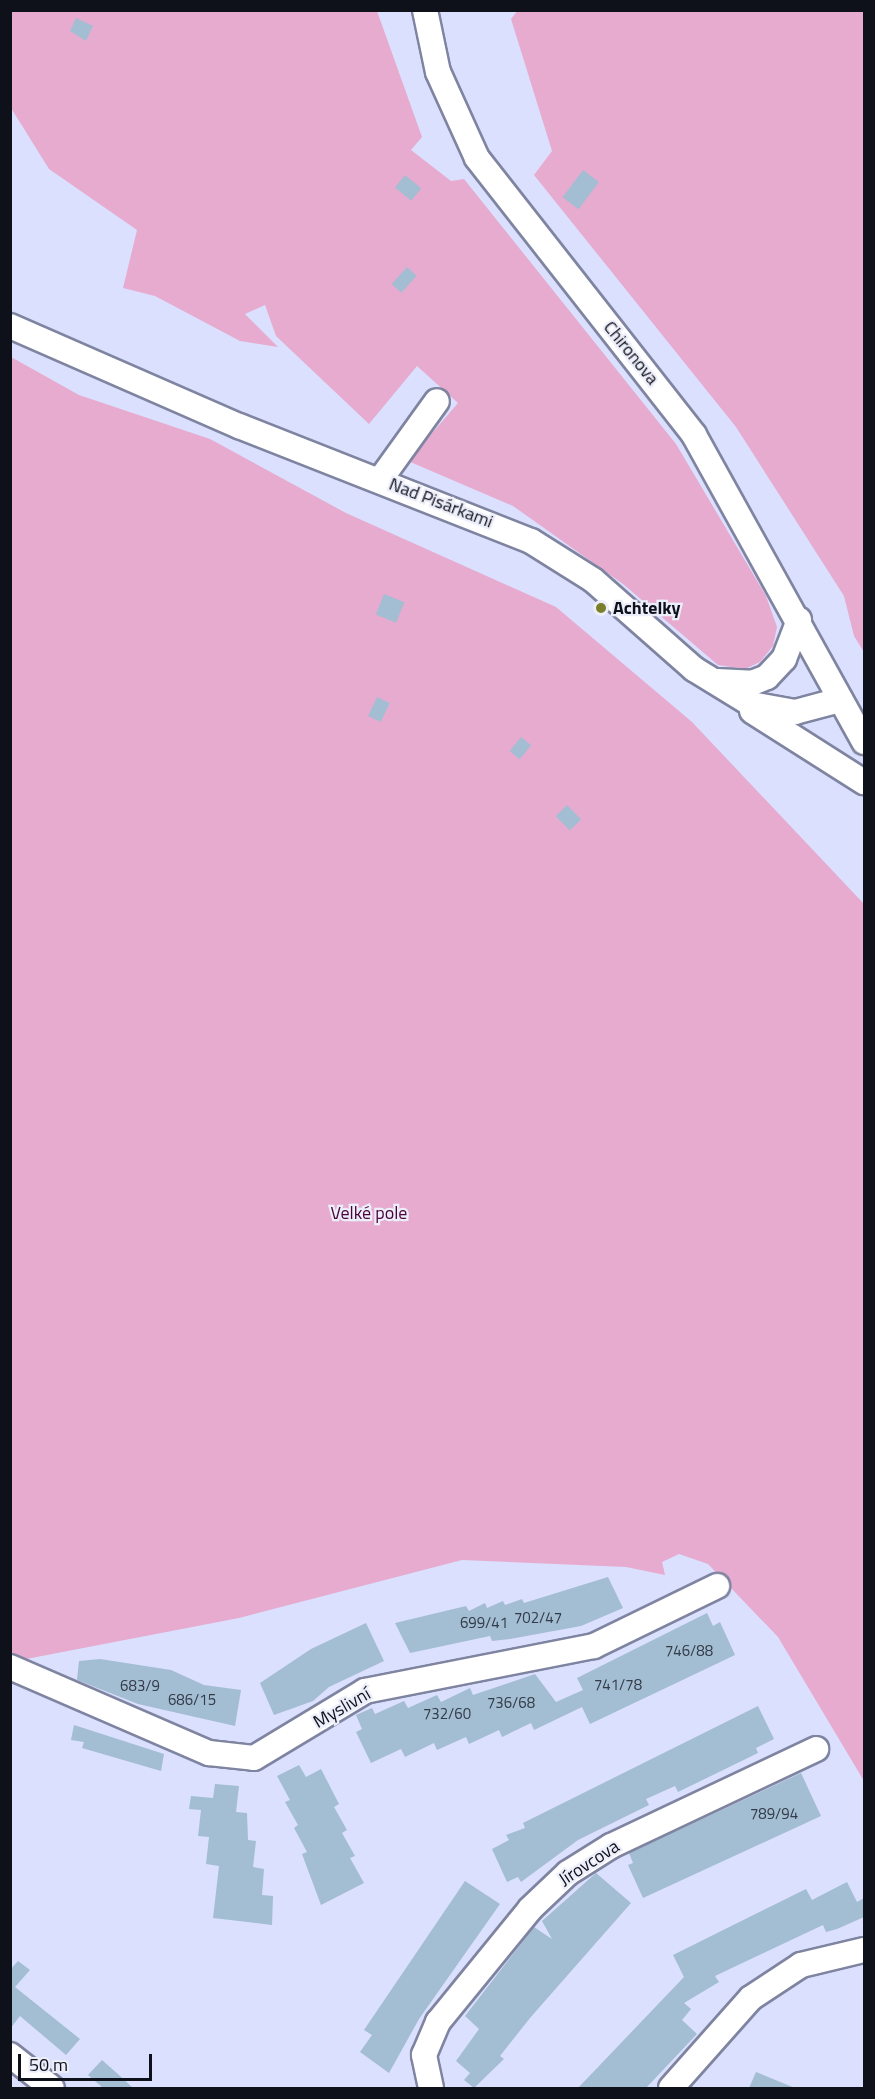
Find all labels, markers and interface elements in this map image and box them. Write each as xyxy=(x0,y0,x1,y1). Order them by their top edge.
street label: Chironova xyxy=(599,317,663,389)
street label: Nad Pisárkami xyxy=(386,473,496,533)
place label: Achtelky xyxy=(613,597,681,619)
marker: Achtelky xyxy=(594,601,608,615)
park label: Velké pole xyxy=(331,1202,407,1224)
house number: 702/47 xyxy=(514,1609,562,1627)
house number: 699/41 xyxy=(460,1614,508,1632)
house number: 746/88 xyxy=(665,1642,713,1660)
house number: 741/78 xyxy=(594,1676,642,1694)
house number: 683/9 xyxy=(120,1677,160,1695)
street label: Myslivní xyxy=(310,1683,374,1733)
house number: 686/15 xyxy=(168,1691,216,1709)
house number: 736/68 xyxy=(487,1694,535,1712)
house number: 732/60 xyxy=(423,1705,471,1723)
house number: 789/94 xyxy=(750,1805,798,1823)
street label: Jírovcova xyxy=(555,1836,623,1890)
scale bar xyxy=(21,2042,154,2080)
text: 50 m xyxy=(29,2051,68,2078)

